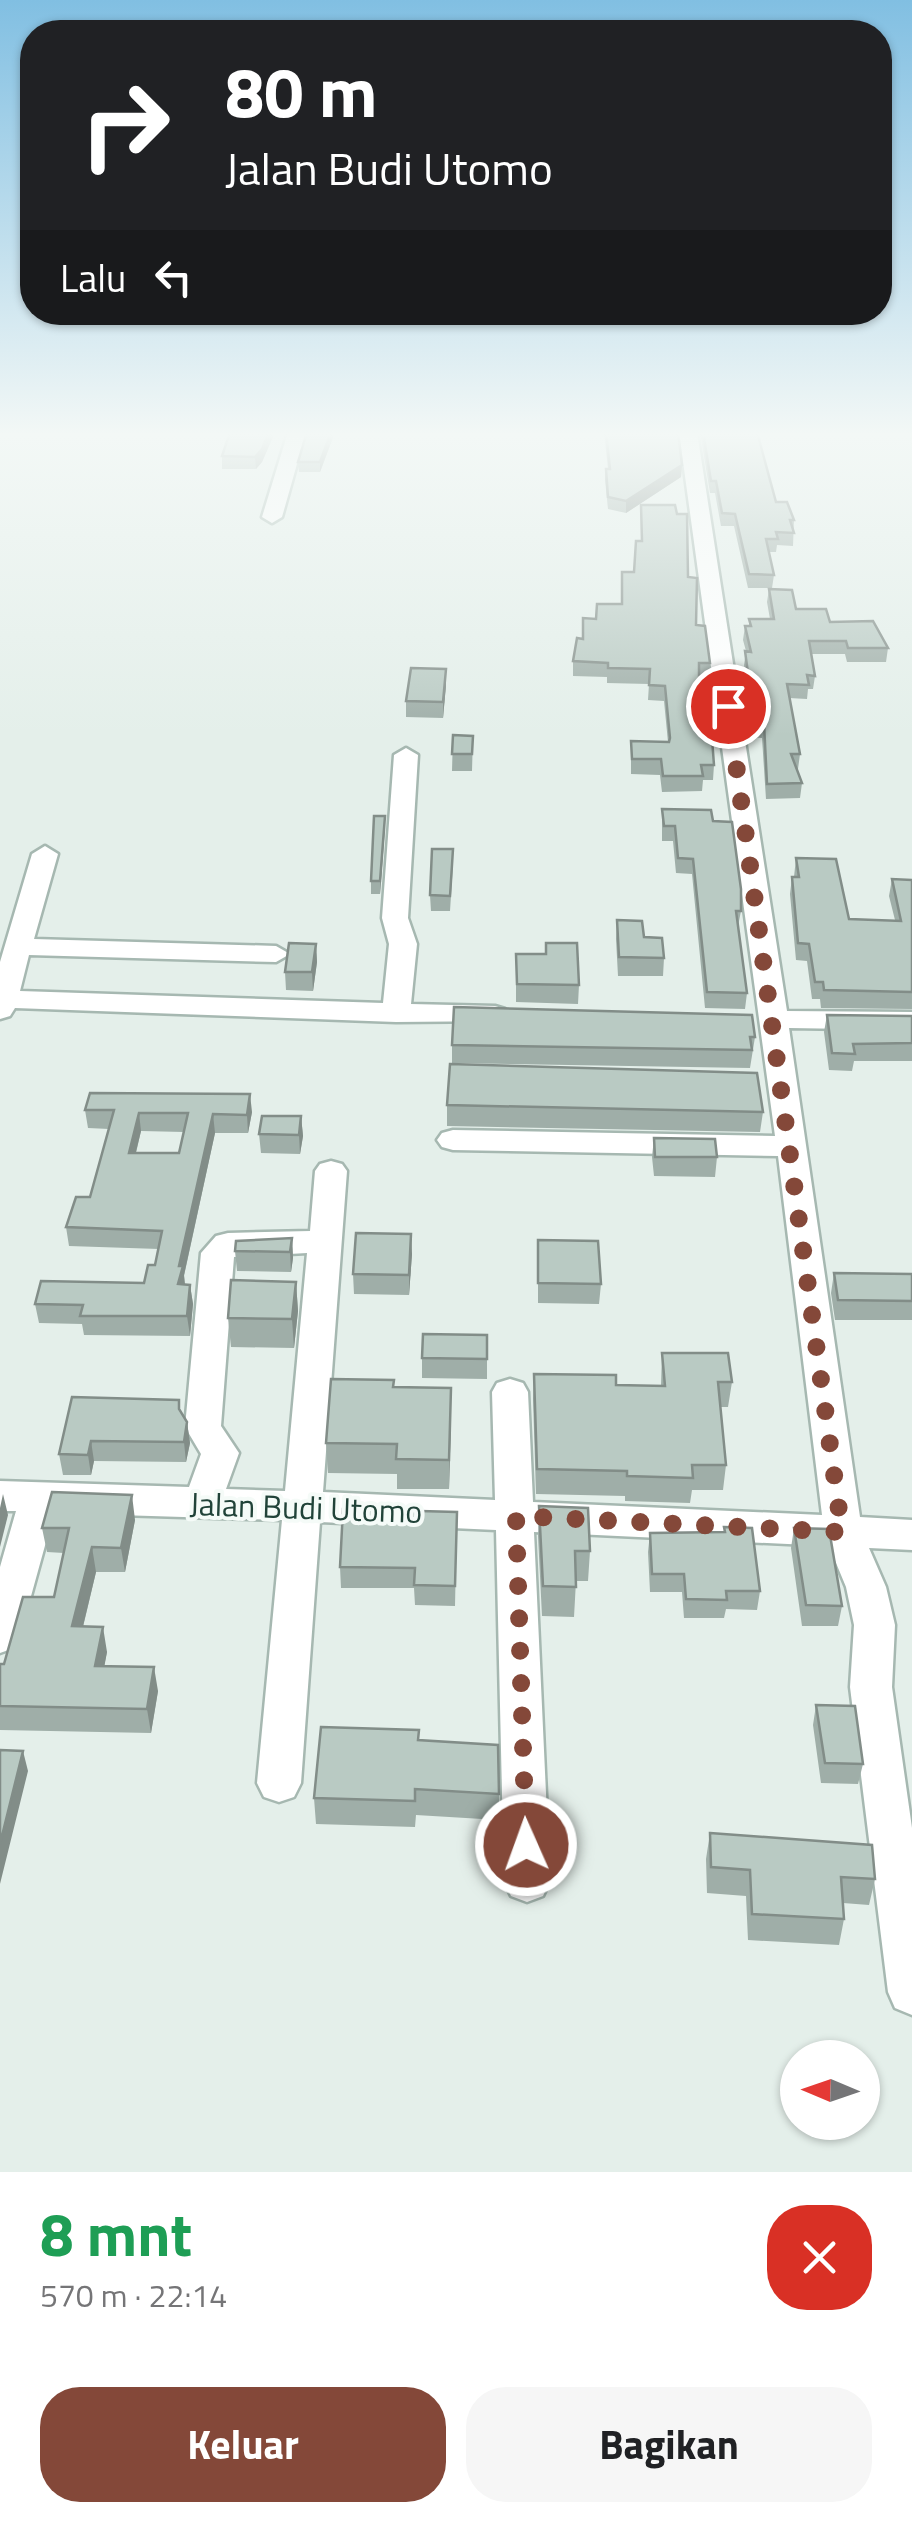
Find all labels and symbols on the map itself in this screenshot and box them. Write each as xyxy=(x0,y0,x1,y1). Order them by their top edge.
pin xyxy=(686,664,771,749)
street label: Jalan Budi Utomo xyxy=(189,1479,423,1535)
position arrow xyxy=(474,1793,578,1897)
north arrow xyxy=(780,2040,880,2140)

